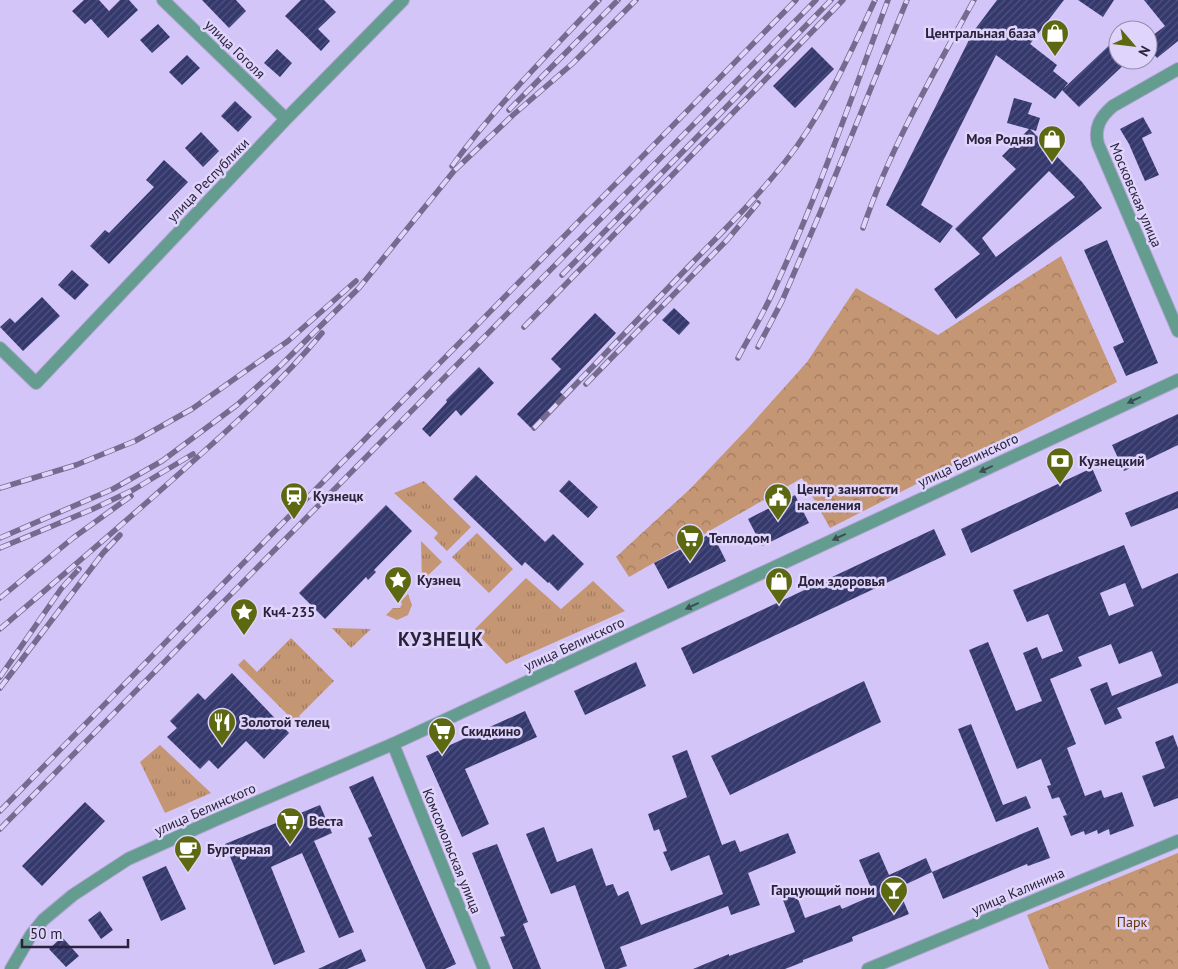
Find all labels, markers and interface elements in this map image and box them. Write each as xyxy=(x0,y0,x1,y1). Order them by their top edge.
street label: улица Гоголя xyxy=(201,16,269,82)
shop icon: Центральная база xyxy=(1040,18,1070,57)
north arrow xyxy=(1108,20,1158,70)
place label: Центральная база xyxy=(925,24,1036,42)
text: N xyxy=(1134,43,1155,59)
shop icon: Моя Родня xyxy=(1037,124,1067,163)
place label: Моя Родня xyxy=(966,130,1033,148)
street label: улица Республики xyxy=(163,134,253,226)
street label: Московская улица xyxy=(1106,140,1166,250)
one-way arrow xyxy=(1127,397,1141,405)
street label: улица Белинского xyxy=(915,429,1021,491)
bank icon: Кузнецкий xyxy=(1045,446,1075,485)
place label: Кузнецкий xyxy=(1079,452,1145,470)
one-way arrow xyxy=(979,465,993,473)
place label: Центр занятости населения xyxy=(797,480,898,514)
station icon: Кузнецк xyxy=(279,481,309,520)
public building icon: Центр занятости населения xyxy=(763,482,793,521)
place label: Кузнецк xyxy=(313,487,364,505)
supermarket icon: Теплодом xyxy=(675,523,705,562)
place label: Теплодом xyxy=(709,529,769,547)
one-way arrow xyxy=(832,534,846,542)
place icon: Кузнец xyxy=(383,565,413,604)
shop icon: Дом здоровья xyxy=(764,566,794,605)
place label: Кузнец xyxy=(417,571,461,589)
place label: Дом здоровья xyxy=(798,572,885,590)
place icon: Кч4-235 xyxy=(229,597,259,636)
one-way arrow xyxy=(685,602,699,610)
place label: Кч4-235 xyxy=(263,603,315,621)
street label: улица Белинского xyxy=(521,613,627,675)
district label: КУЗНЕЦК xyxy=(398,627,484,651)
restaurant icon: Золотой телец xyxy=(207,707,237,746)
place label: Золотой телец xyxy=(241,713,330,731)
supermarket icon: Скидкино xyxy=(427,716,457,755)
place label: Скидкино xyxy=(461,722,521,740)
street label: улица Белинского xyxy=(152,779,258,839)
street label: Комсомольская улица xyxy=(419,786,485,916)
supermarket icon: Веста xyxy=(275,806,305,845)
place label: Веста xyxy=(309,812,343,830)
cafe icon: Бургерная xyxy=(173,834,203,873)
place label: Бургерная xyxy=(207,840,271,858)
street label: улица Калинина xyxy=(969,863,1067,919)
bar icon: Гарцующий пони xyxy=(879,875,909,914)
place label: Гарцующий пони xyxy=(771,881,875,899)
park label: Парк xyxy=(1117,913,1148,931)
scale bar xyxy=(22,916,129,948)
text: 50 m xyxy=(30,924,63,943)

